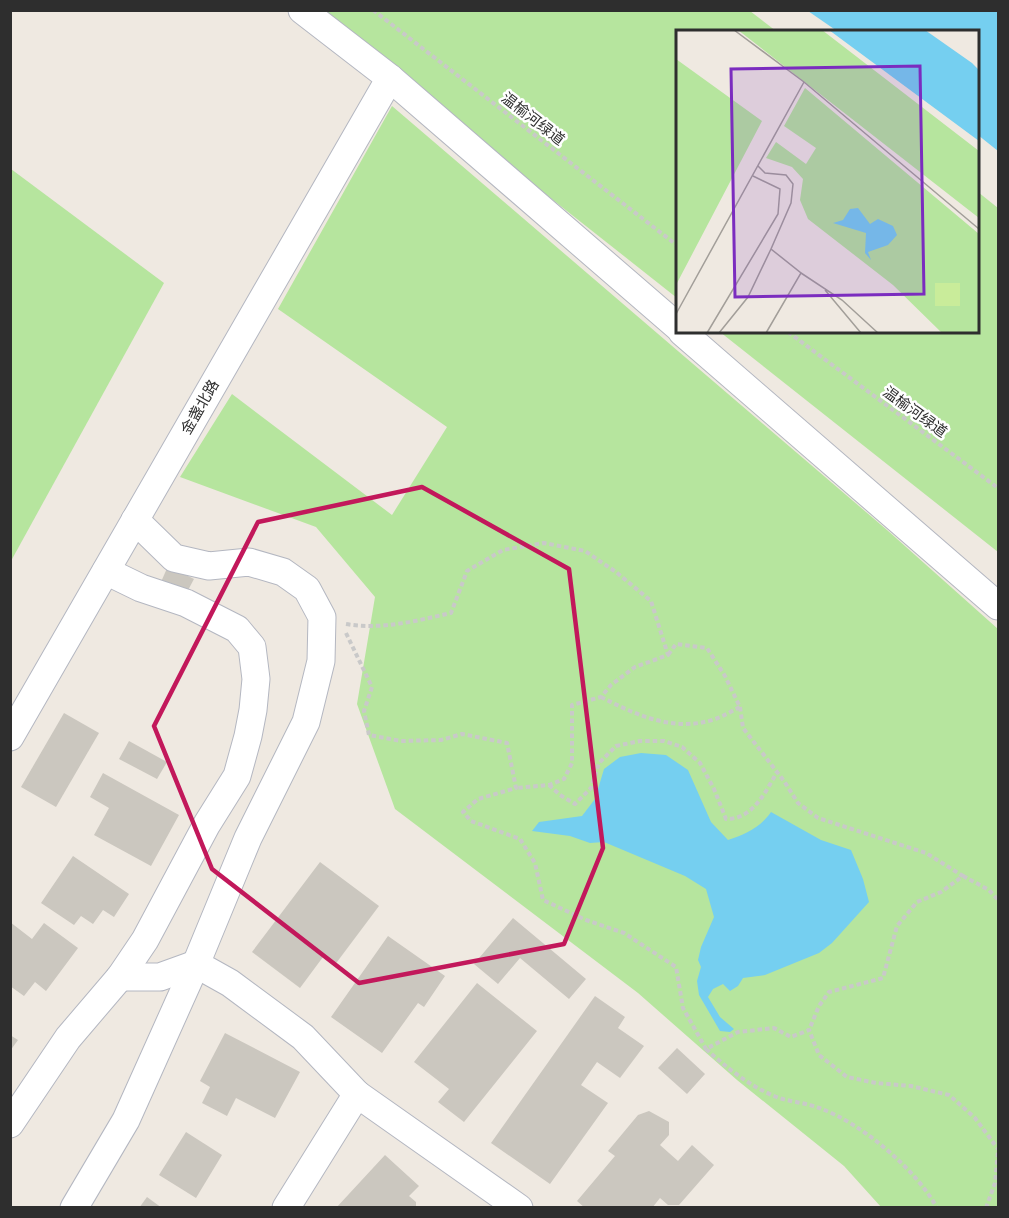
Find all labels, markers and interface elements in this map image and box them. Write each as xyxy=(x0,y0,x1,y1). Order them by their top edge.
inset map xyxy=(676,30,979,333)
street label: 温榆河绿道 xyxy=(497,87,569,150)
street label: 金盏北路 xyxy=(175,376,224,438)
street label: 温榆河绿道 xyxy=(879,381,952,442)

